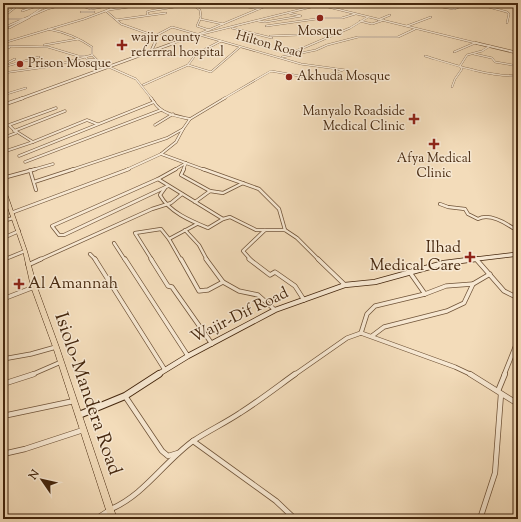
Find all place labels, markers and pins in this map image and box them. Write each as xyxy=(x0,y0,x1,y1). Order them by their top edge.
marker: Mosque xyxy=(315,13,325,23)
place label: Mosque xyxy=(298,23,342,41)
place label: wajir county referrral hospital xyxy=(131,29,224,62)
marker: wajir county referrral hospital xyxy=(116,39,128,51)
place label: Prison Mosque xyxy=(28,55,111,73)
marker: Prison Mosque xyxy=(15,59,25,69)
place label: Akhuda Mosque xyxy=(297,68,390,86)
marker: Akhuda Mosque xyxy=(284,72,294,82)
place label: Manyalo Roadside Medical Clinic xyxy=(303,103,405,136)
marker: Manyalo Roadside Medical Clinic xyxy=(408,113,420,125)
marker: Afya Medical Clinic xyxy=(428,138,440,150)
place label: Afya Medical Clinic xyxy=(397,150,472,183)
place label: Ilhad Medical Care xyxy=(370,237,461,278)
marker: Ilhad Medical Care xyxy=(464,251,476,263)
place label: Al Amannah xyxy=(28,273,119,296)
marker: Al Amannah xyxy=(13,278,25,290)

